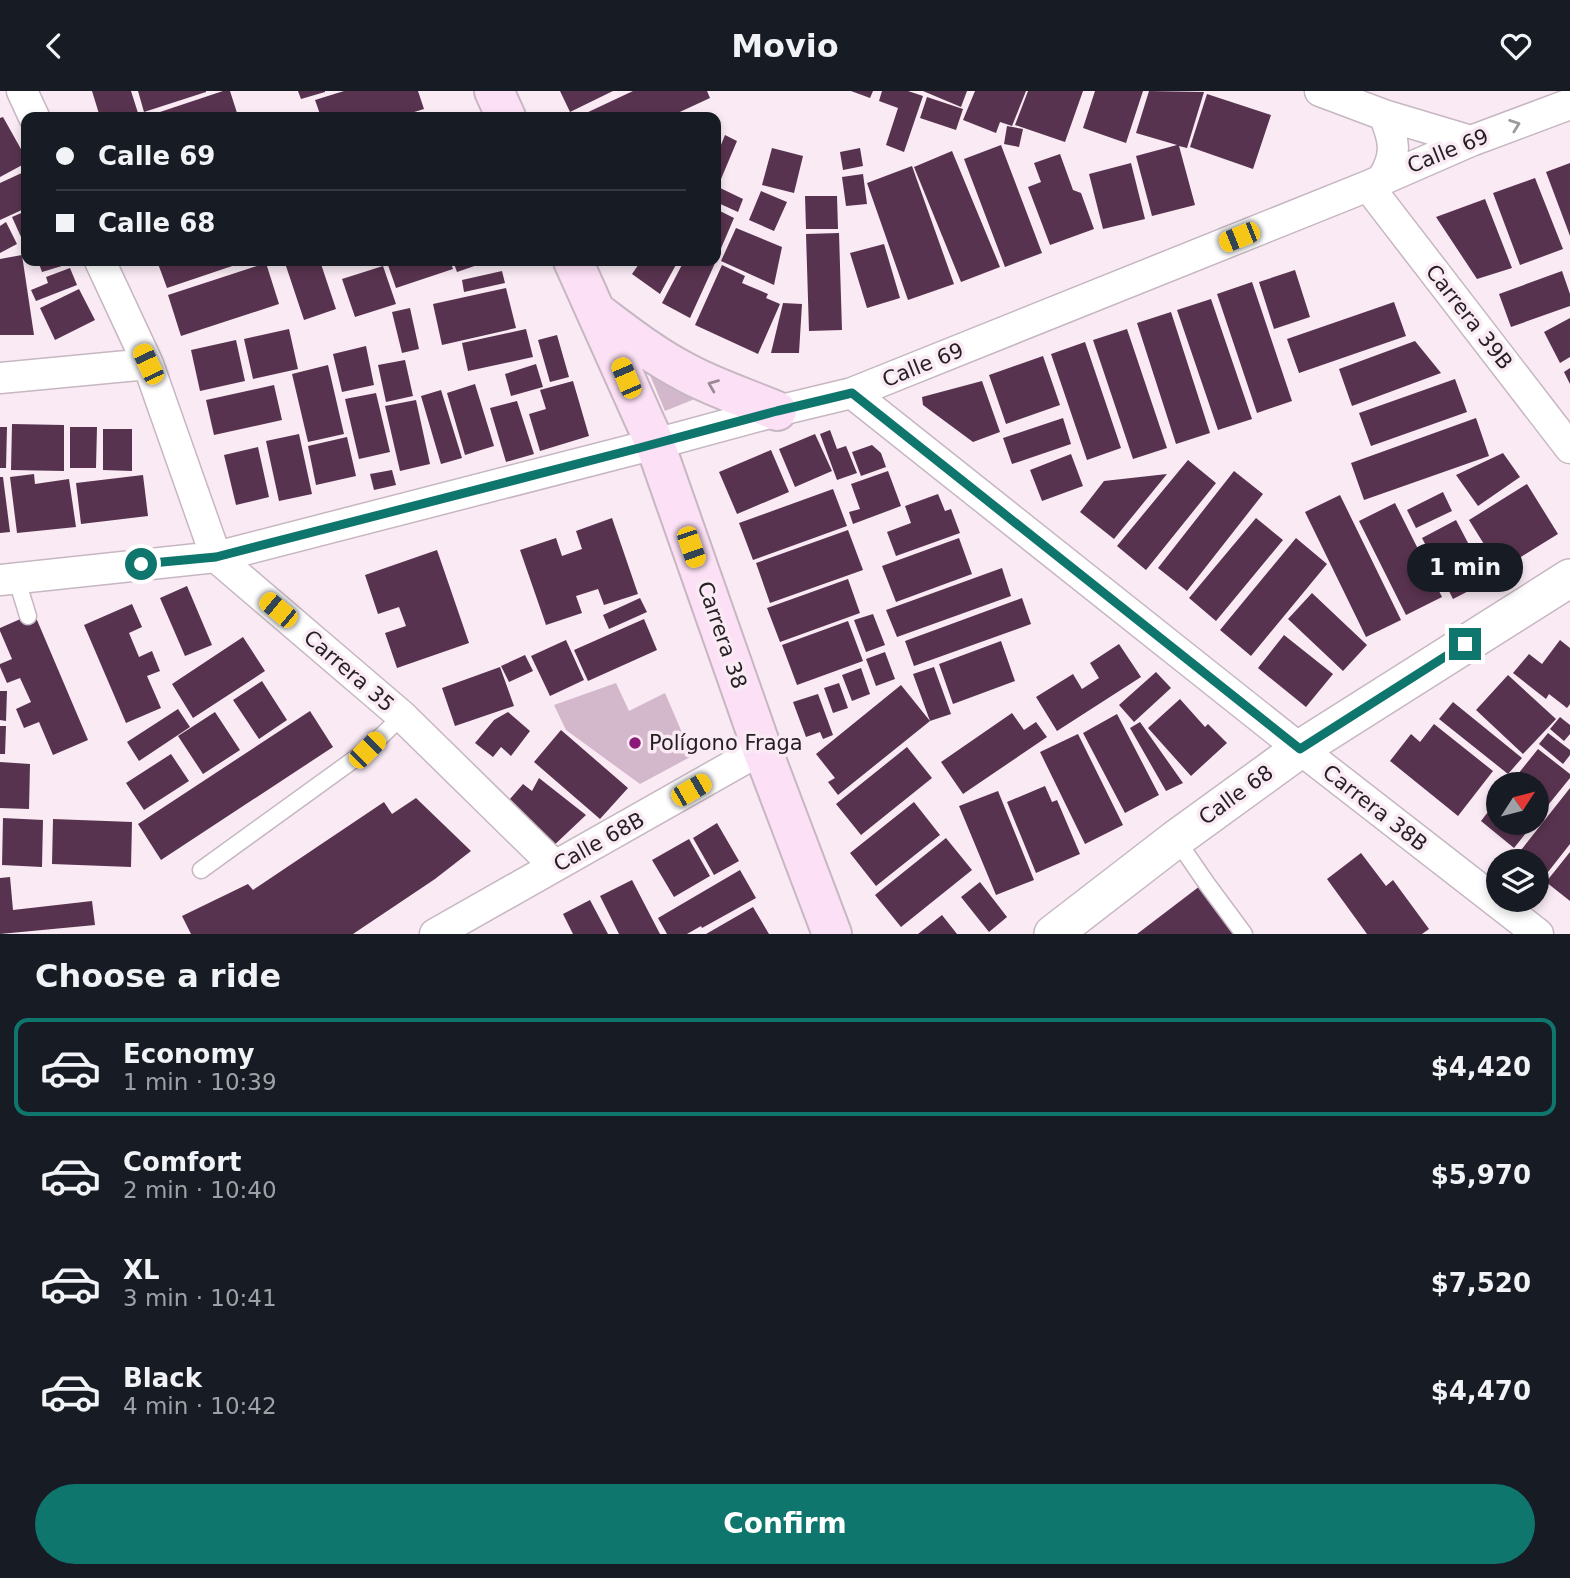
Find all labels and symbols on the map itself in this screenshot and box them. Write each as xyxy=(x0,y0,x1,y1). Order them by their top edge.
one-way arrow xyxy=(1508,119,1520,133)
street label: Calle 69 xyxy=(1404,124,1492,178)
car xyxy=(1216,219,1263,255)
street label: Carrera 39B xyxy=(1421,260,1517,374)
street label: Calle 69 xyxy=(879,338,967,392)
car xyxy=(130,341,167,387)
car xyxy=(609,355,644,401)
one-way arrow xyxy=(708,380,720,394)
car xyxy=(675,524,708,570)
callout: 1 min xyxy=(1407,543,1523,591)
route start xyxy=(125,548,157,580)
street label: Carrera 38 xyxy=(692,578,752,692)
car xyxy=(256,588,301,632)
street label: Carrera 35 xyxy=(299,625,399,717)
route end xyxy=(1449,628,1481,660)
car xyxy=(345,728,390,772)
place label: Polígono Fraga xyxy=(649,731,803,755)
marker: Polígono Fraga xyxy=(627,735,643,751)
street label: Calle 68 xyxy=(1194,760,1278,830)
street label: Carrera 38B xyxy=(1318,760,1432,856)
car xyxy=(668,770,715,810)
north arrow xyxy=(1486,772,1549,835)
street label: Calle 68B xyxy=(549,807,649,877)

